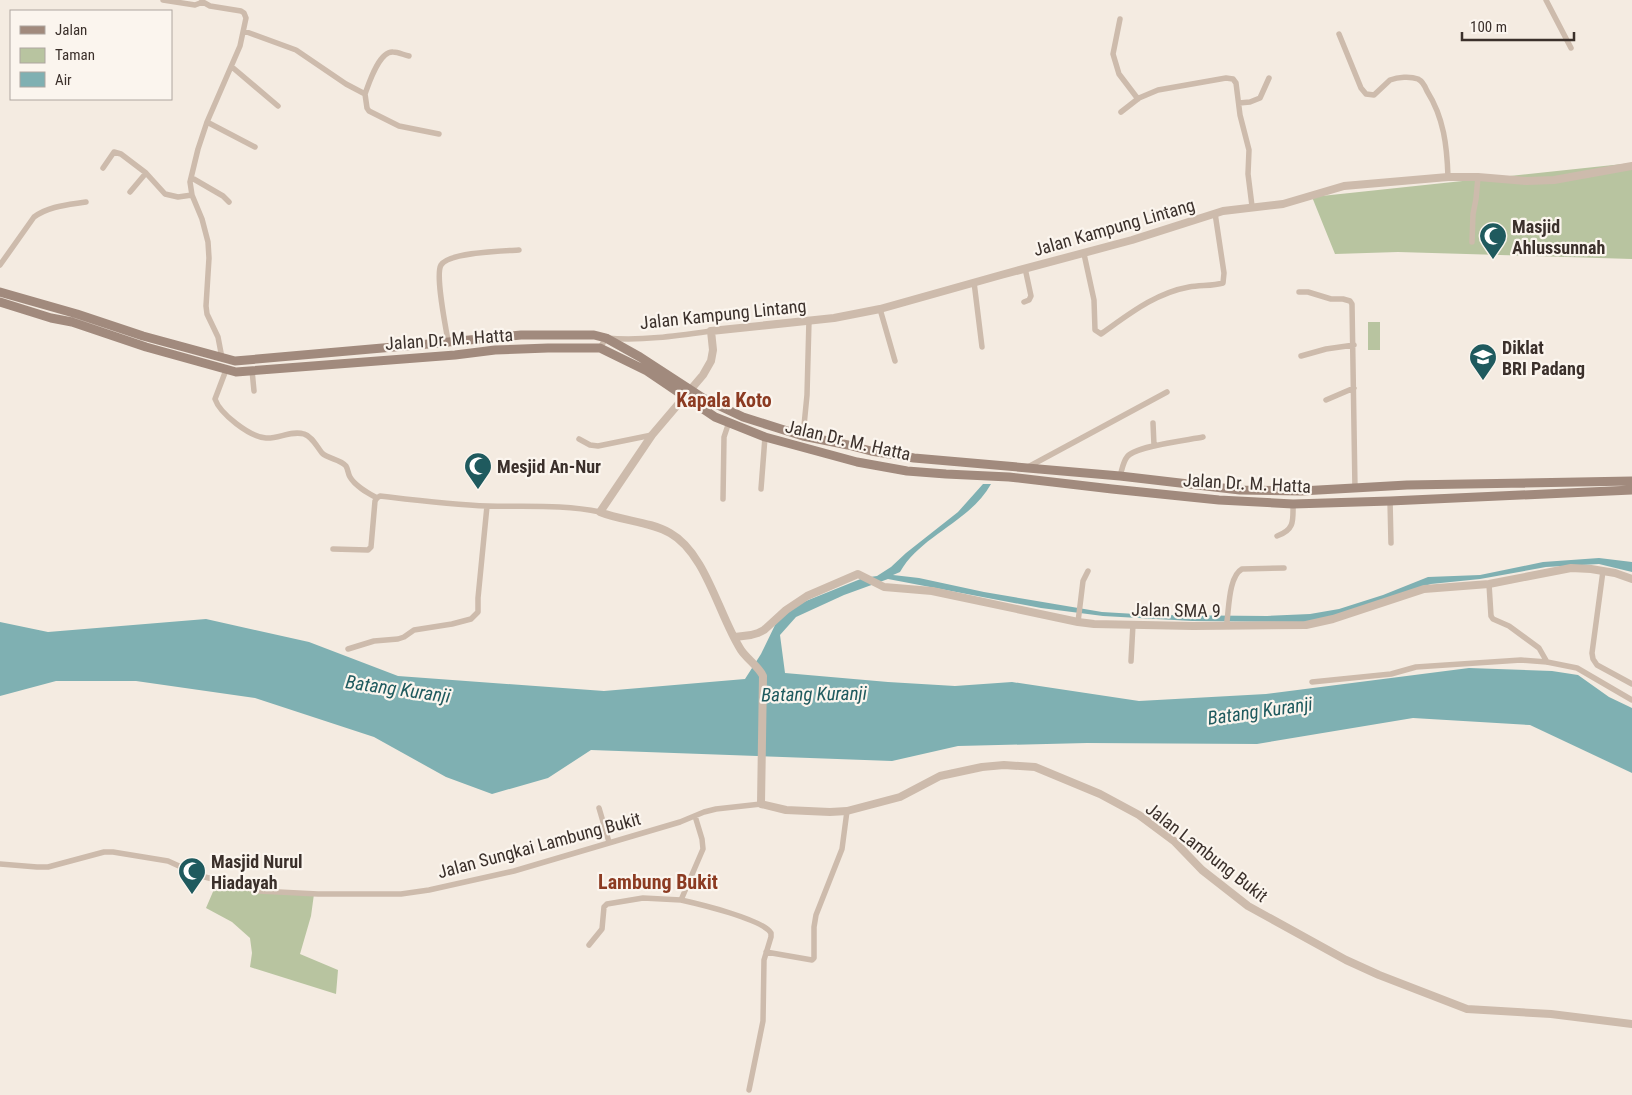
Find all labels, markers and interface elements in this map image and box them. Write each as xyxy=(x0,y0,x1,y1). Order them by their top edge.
legend xyxy=(10,10,172,100)
scale bar xyxy=(1462,10,1574,42)
text: 100 m xyxy=(1470,18,1507,36)
text: Jalan xyxy=(55,21,87,39)
text: Taman xyxy=(55,46,95,64)
text: Air xyxy=(55,71,72,89)
street label: Jalan Kampung Lintang xyxy=(1031,194,1197,260)
place label: Masjid Ahlussunnah xyxy=(1512,216,1605,258)
mosque icon: Masjid Ahlussunnah xyxy=(1478,221,1508,260)
street label: Jalan Kampung Lintang xyxy=(639,295,807,333)
street label: Jalan Dr. M. Hatta xyxy=(384,324,514,354)
place label: Diklat BRI Padang xyxy=(1502,337,1585,379)
school or university icon: Diklat BRI Padang xyxy=(1468,342,1498,381)
district label: Kapala Koto xyxy=(676,388,772,412)
street label: Jalan Dr. M. Hatta xyxy=(783,415,913,465)
mosque icon: Mesjid An-Nur xyxy=(463,451,493,490)
place label: Mesjid An-Nur xyxy=(497,456,601,477)
street label: Jalan Dr. M. Hatta xyxy=(1183,469,1311,497)
street label: Jalan SMA 9 xyxy=(1131,599,1221,621)
water label: Batang Kuranji xyxy=(344,670,453,708)
water label: Batang Kuranji xyxy=(761,682,868,706)
water label: Batang Kuranji xyxy=(1206,692,1315,730)
street label: Jalan Lambung Bukit xyxy=(1142,798,1272,906)
street label: Jalan Sungkai Lambung Bukit xyxy=(435,808,643,882)
place label: Masjid Nurul Hiadayah xyxy=(211,851,303,893)
mosque icon: Masjid Nurul Hiadayah xyxy=(177,856,207,895)
district label: Lambung Bukit xyxy=(598,870,718,894)

